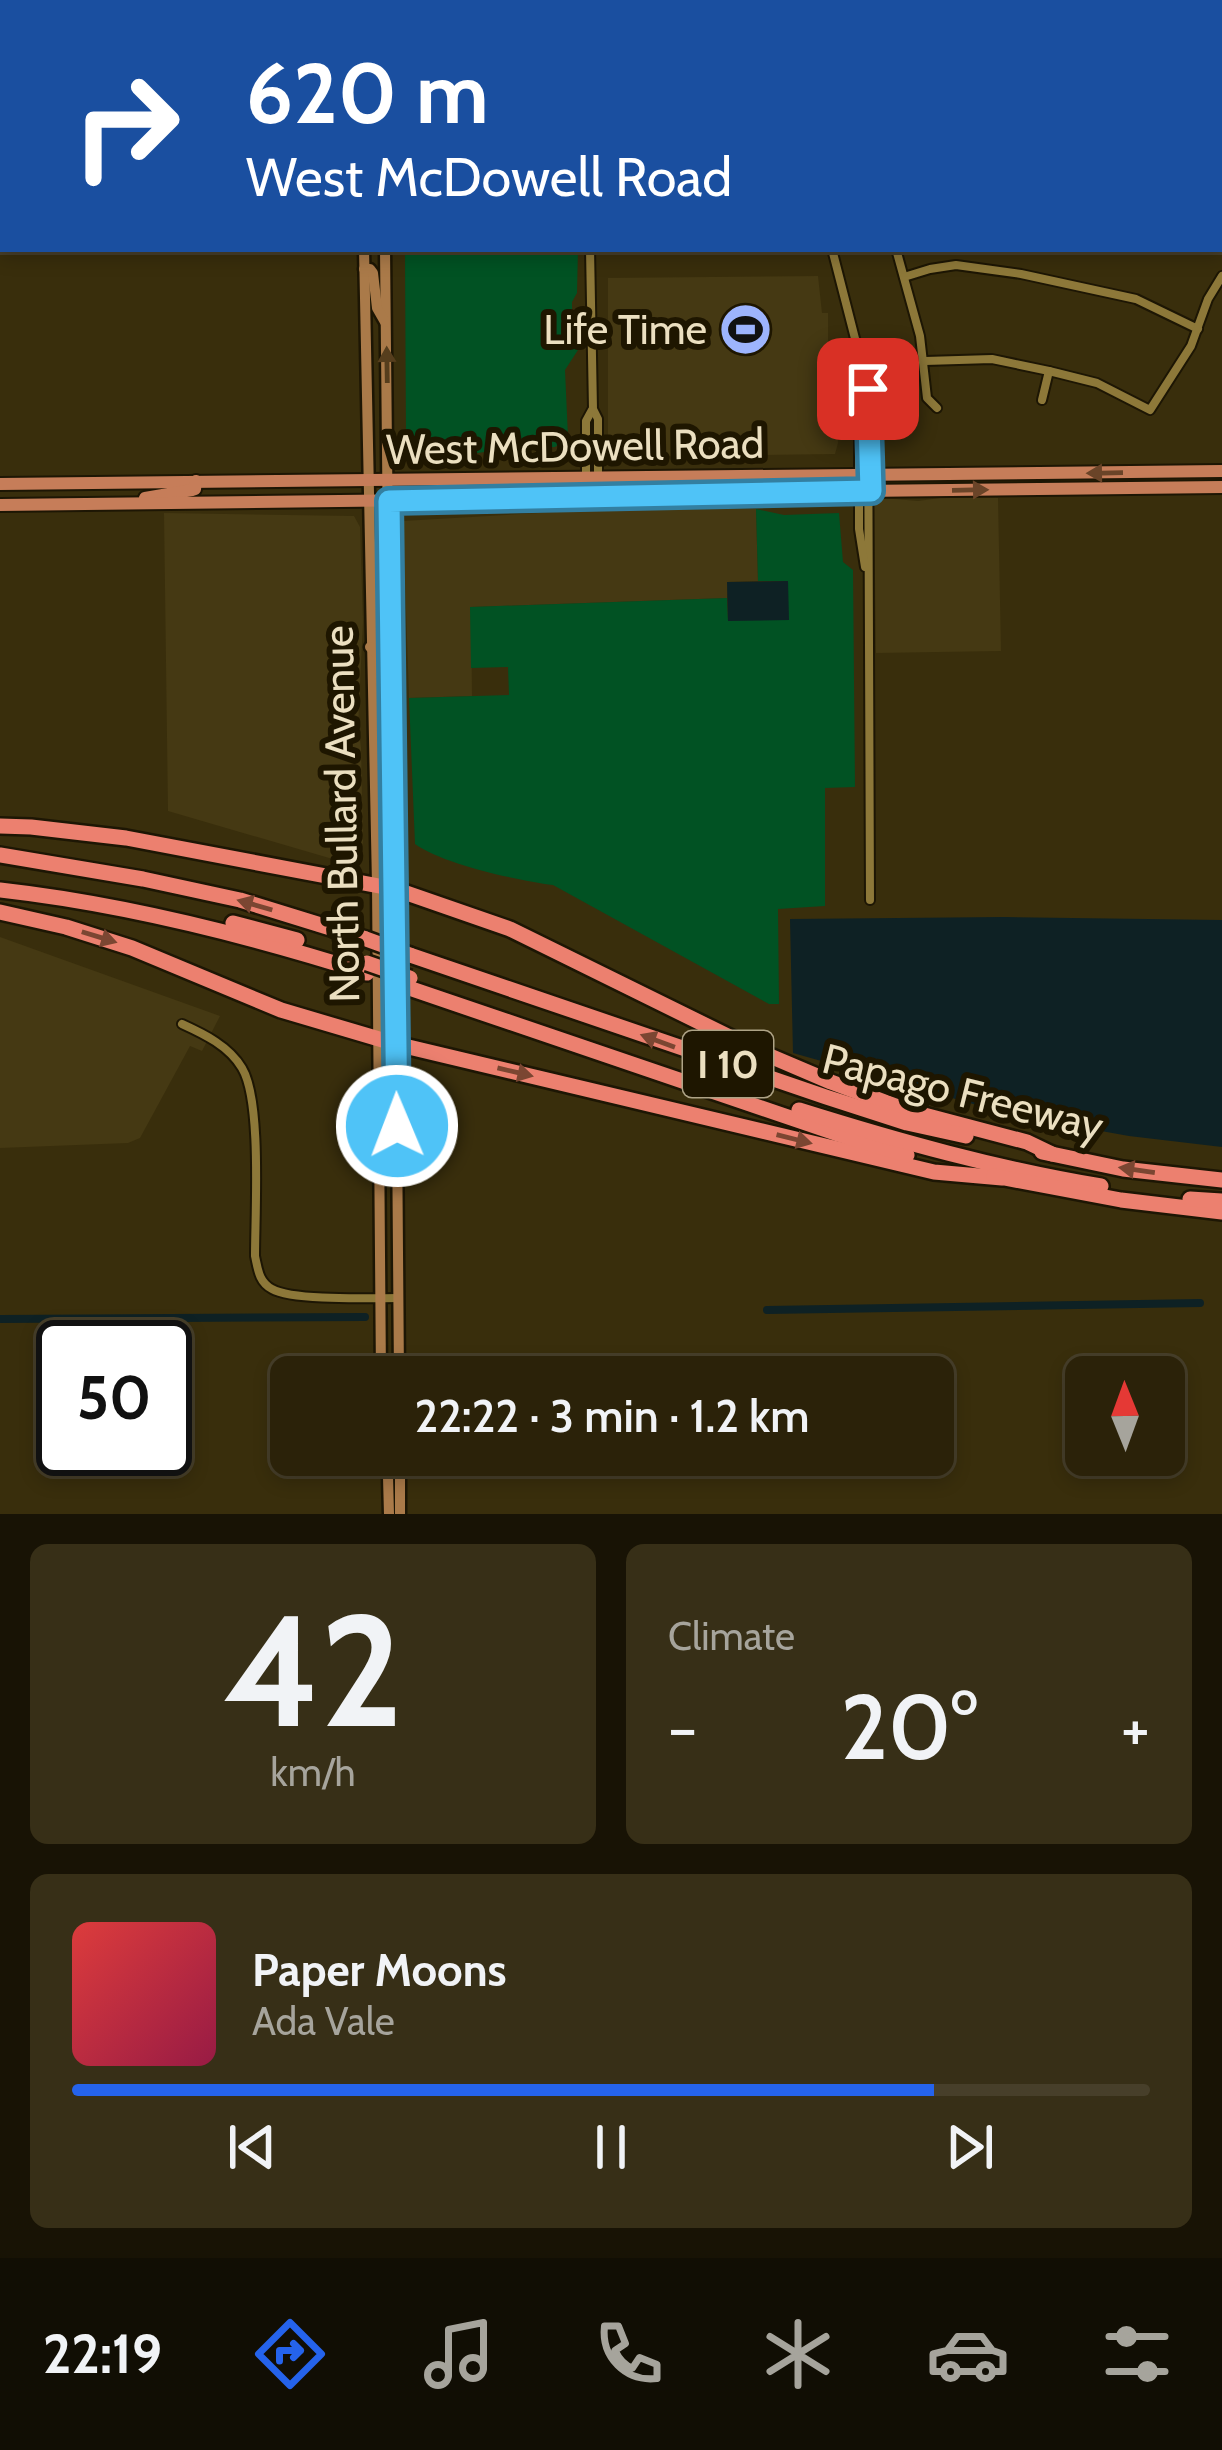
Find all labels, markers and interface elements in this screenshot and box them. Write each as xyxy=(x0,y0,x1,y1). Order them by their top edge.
text: 620 m xyxy=(246,42,489,144)
icon: right xyxy=(48,48,204,204)
text: West McDowell Road xyxy=(246,144,732,210)
sports icon: Life Time xyxy=(718,301,774,357)
place label: Life Time xyxy=(543,303,707,355)
pin xyxy=(817,338,919,440)
one-way arrow xyxy=(377,345,396,383)
icon: arrive xyxy=(835,356,901,422)
street label: West McDowell Road xyxy=(385,417,765,475)
one-way arrow xyxy=(1085,463,1123,482)
one-way arrow xyxy=(952,480,990,500)
street label: North Bullard Avenue xyxy=(312,625,370,1003)
one-way arrow xyxy=(236,895,273,913)
one-way arrow xyxy=(81,929,118,947)
one-way arrow xyxy=(640,1031,676,1049)
road number: I 10 xyxy=(683,1031,773,1097)
street label: Papago Freeway xyxy=(817,1032,1109,1152)
position arrow xyxy=(334,1063,460,1189)
one-way arrow xyxy=(497,1063,534,1082)
one-way arrow xyxy=(776,1130,813,1149)
one-way arrow xyxy=(1117,1160,1155,1179)
speed limit sign: 50 xyxy=(36,1320,192,1476)
north arrow xyxy=(1065,1356,1185,1476)
map controls xyxy=(1065,1356,1185,1476)
text: 22:22 · 3 min · 1.2 km xyxy=(414,1389,810,1443)
text: 42 xyxy=(223,1575,403,1765)
text: Climate xyxy=(668,1612,795,1660)
text: 20° xyxy=(841,1672,977,1782)
text: − xyxy=(668,1687,697,1768)
text: + xyxy=(1121,1687,1150,1768)
text: km/h xyxy=(270,1748,356,1796)
text: Paper Moons xyxy=(252,1943,507,1997)
text: Ada Vale xyxy=(252,1997,395,2045)
icon: previous xyxy=(219,2114,285,2180)
icon: pause xyxy=(578,2114,644,2180)
icon: next xyxy=(937,2114,1003,2180)
icon: directions xyxy=(248,2312,332,2396)
icon: music xyxy=(417,2312,501,2396)
icon: phone xyxy=(587,2312,671,2396)
icon: climate xyxy=(756,2312,840,2396)
icon: car xyxy=(926,2312,1010,2396)
icon: filters xyxy=(1095,2312,1179,2396)
text: 22:19 xyxy=(43,2321,162,2387)

